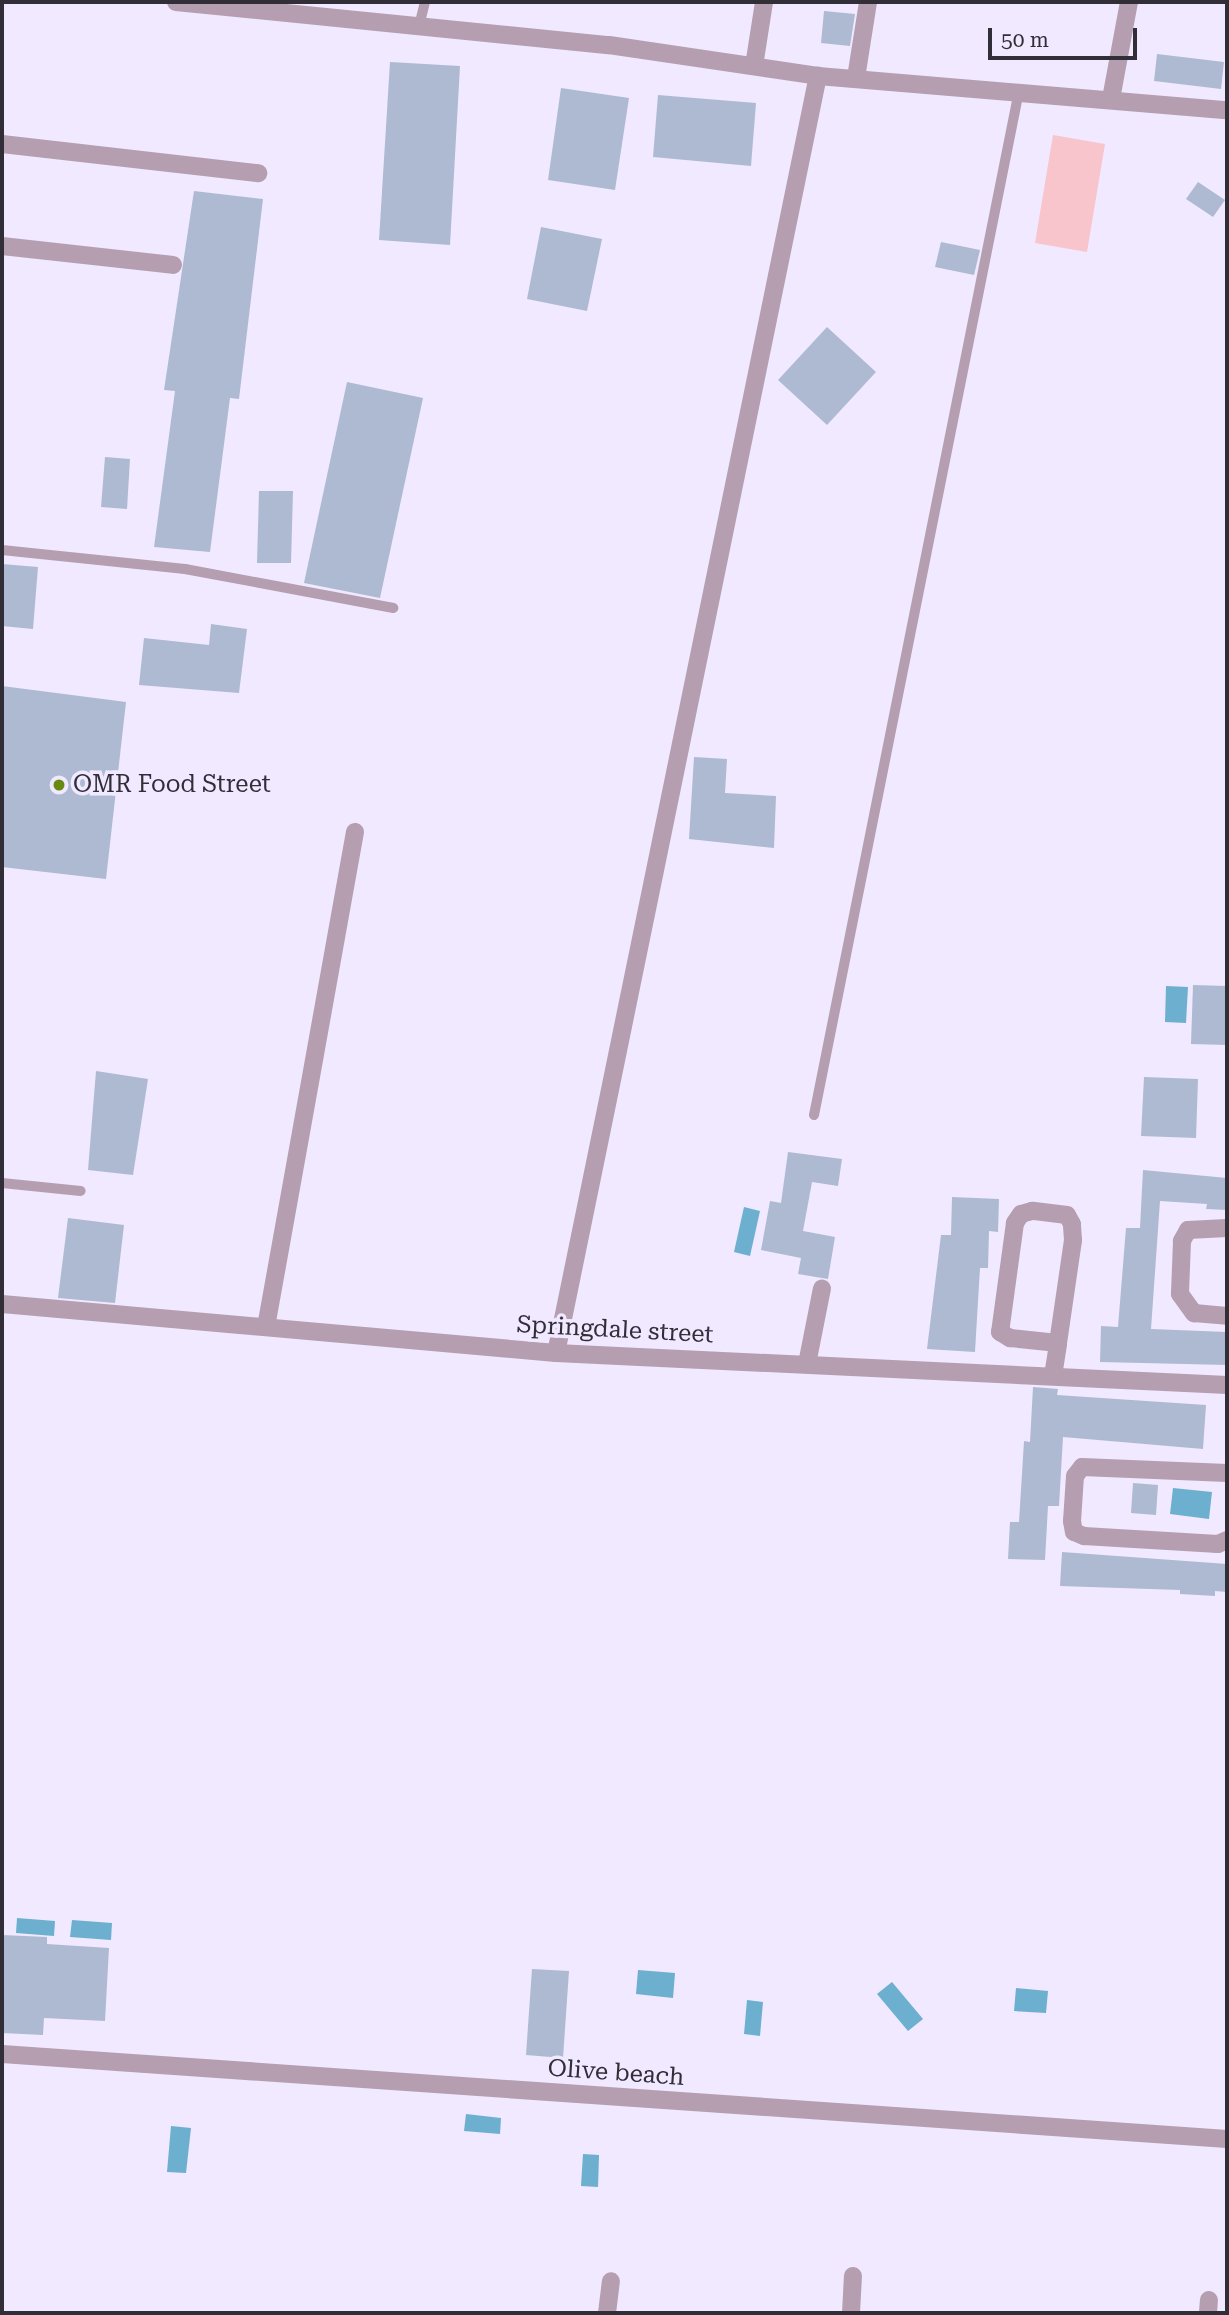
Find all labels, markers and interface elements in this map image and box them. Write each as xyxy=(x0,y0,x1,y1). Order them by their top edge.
scale bar xyxy=(991,14,1140,58)
text: 50 m xyxy=(1001,28,1049,52)
place label: OMR Food Street xyxy=(73,771,271,799)
marker: OMR Food Street xyxy=(51,777,67,793)
street label: Springdale street xyxy=(516,1310,714,1350)
street label: Olive beach xyxy=(547,2054,685,2092)

